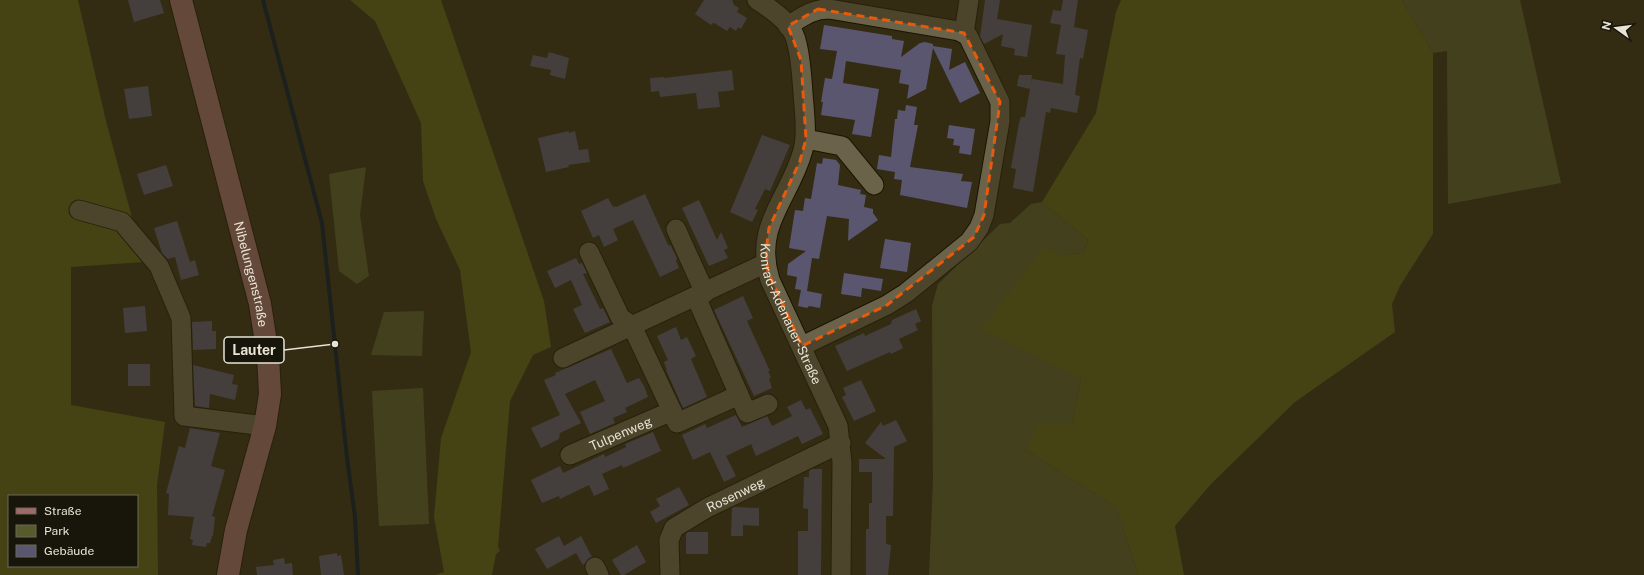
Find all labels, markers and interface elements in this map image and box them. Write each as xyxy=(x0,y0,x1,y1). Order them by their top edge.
north arrow xyxy=(1596,8,1636,48)
text: N xyxy=(1599,20,1613,31)
street label: Nibelungenstraße xyxy=(231,220,271,328)
street label: Konrad-Adenauer-Straße xyxy=(758,242,825,386)
callout: Lauter xyxy=(224,337,284,363)
text: Lauter xyxy=(232,342,276,358)
street label: Tulpenweg xyxy=(587,413,654,453)
street label: Rosenweg xyxy=(704,474,767,515)
legend xyxy=(8,495,138,567)
text: Straße xyxy=(44,504,82,518)
text: Park xyxy=(44,524,70,538)
text: Gebäude xyxy=(44,544,94,558)

